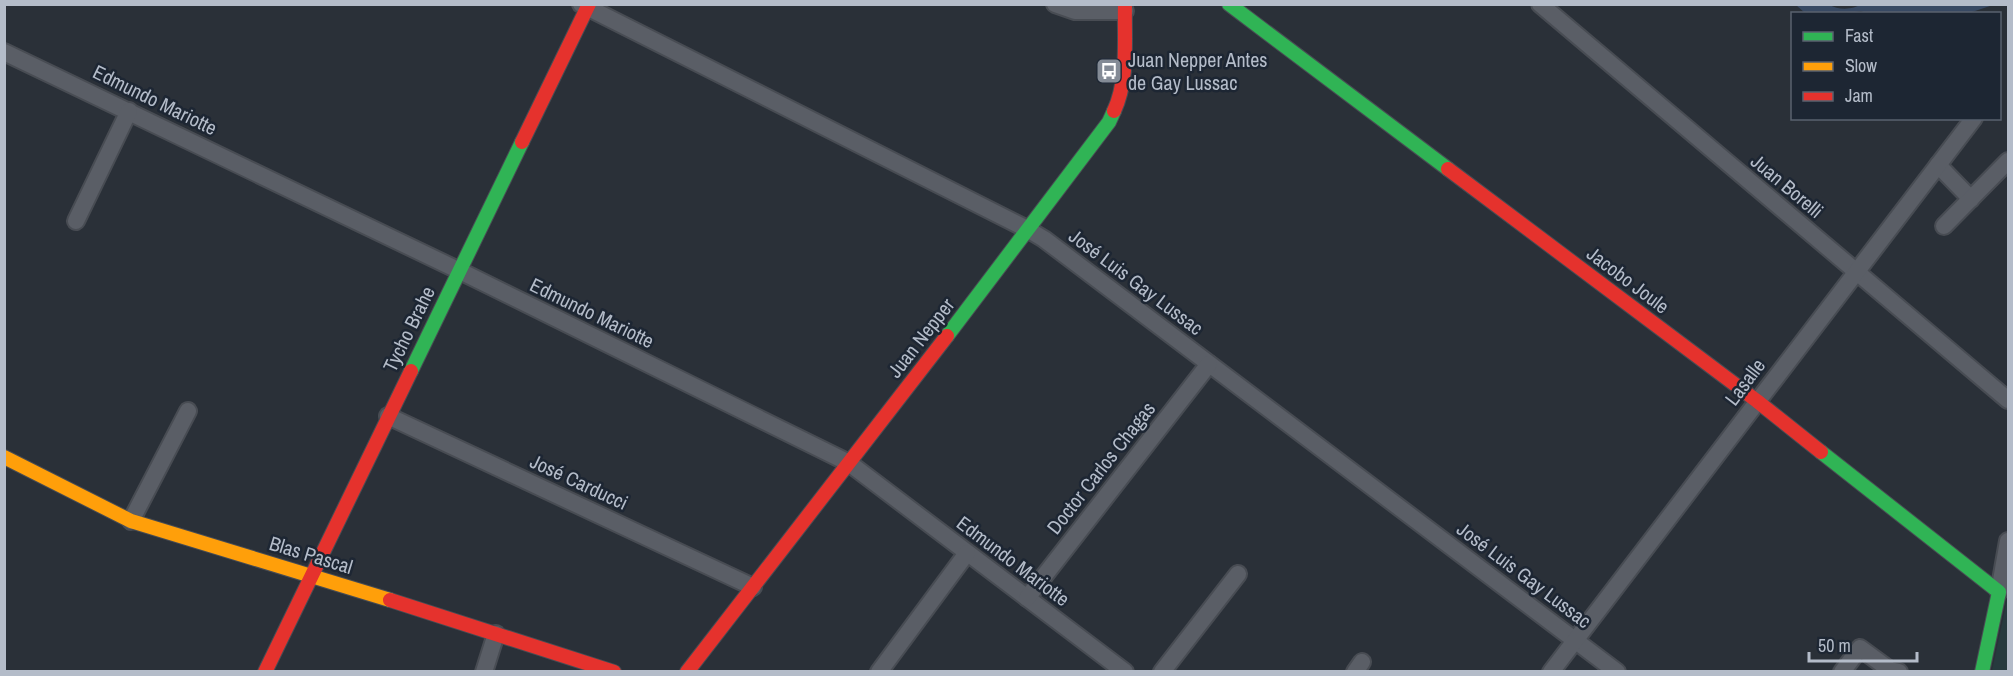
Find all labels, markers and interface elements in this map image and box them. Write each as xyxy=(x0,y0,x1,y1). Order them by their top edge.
legend xyxy=(1791,12,2001,120)
text: Fast xyxy=(1845,23,1873,48)
place label: Juan Nepper Antes de Gay Lussac xyxy=(1128,46,1268,96)
text: Slow xyxy=(1845,53,1877,78)
bus stop icon: Juan Nepper Antes de Gay Lussac xyxy=(1094,56,1124,86)
street label: Edmundo Mariotte xyxy=(89,58,222,141)
text: Jam xyxy=(1845,83,1873,108)
street label: Juan Borelli xyxy=(1745,147,1829,224)
street label: José Luis Gay Lussac xyxy=(1064,222,1209,341)
street label: Jacobo Joule xyxy=(1582,240,1675,319)
street label: Edmundo Mariotte xyxy=(526,271,659,354)
street label: Tycho Brahe xyxy=(376,281,441,376)
street label: Juan Nepper xyxy=(881,292,960,383)
street label: Lasalle xyxy=(1718,353,1771,411)
street label: Doctor Carlos Chagas xyxy=(1040,396,1161,540)
street label: José Carducci xyxy=(526,447,632,516)
street label: Edmundo Mariotte xyxy=(951,509,1075,612)
street label: José Luis Gay Lussac xyxy=(1452,515,1597,634)
street label: Blas Pascal xyxy=(266,529,356,580)
scale bar xyxy=(1809,625,1917,663)
text: 50 m xyxy=(1818,633,1851,658)

